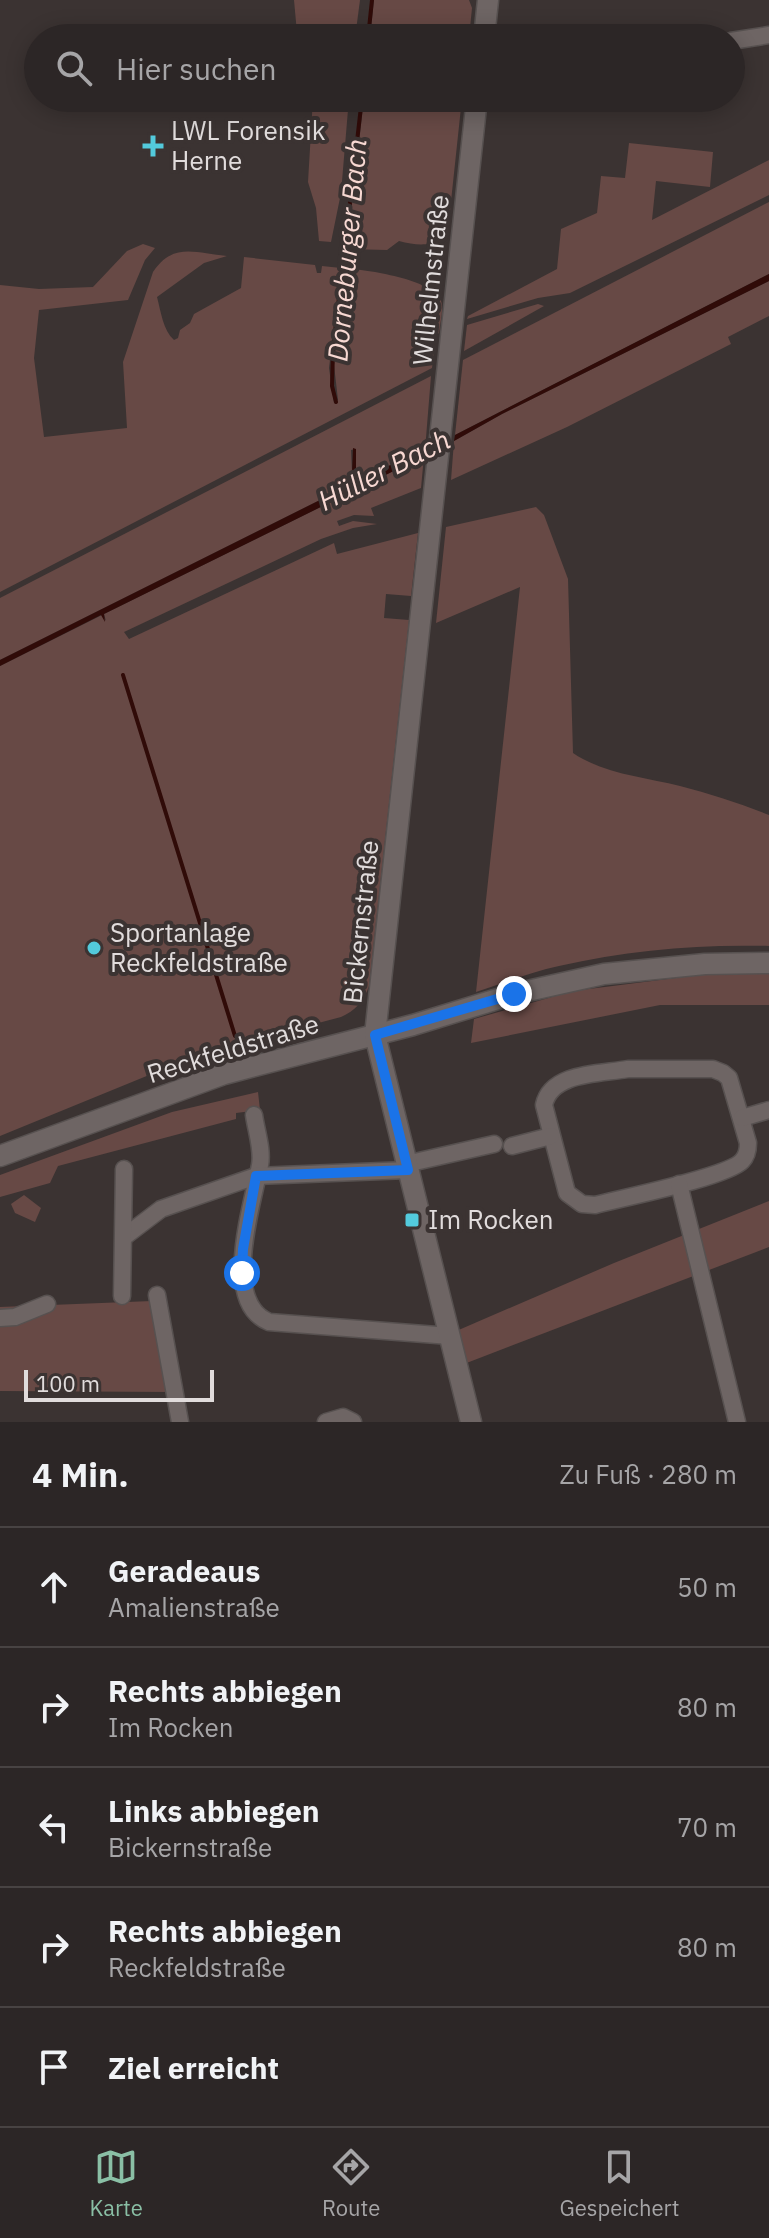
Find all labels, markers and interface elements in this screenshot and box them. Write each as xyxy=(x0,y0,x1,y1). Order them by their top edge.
search box xyxy=(24,24,745,112)
icon: search xyxy=(52,46,96,90)
text: Hier suchen xyxy=(116,49,277,88)
place label: LWL Forensik Herne xyxy=(171,113,326,177)
marker: LWL Forensik Herne xyxy=(142,135,164,157)
water label: Dorneburger Bach xyxy=(318,137,375,363)
street label: Wilhelmstraße xyxy=(404,193,456,367)
water label: Hüller Bach xyxy=(311,420,456,519)
street label: Bickernstraße xyxy=(335,838,385,1005)
place label: Sportanlage Reckfeldstraße xyxy=(110,915,288,979)
marker: Sportanlage Reckfeldstraße xyxy=(85,939,103,957)
route end xyxy=(496,976,532,1012)
street label: Reckfeldstraße xyxy=(143,1006,323,1090)
place label: Im Rocken xyxy=(428,1202,553,1236)
marker: Im Rocken xyxy=(403,1211,421,1229)
route start xyxy=(224,1255,260,1291)
scale bar xyxy=(24,1366,214,1402)
text: 100 m xyxy=(36,1369,100,1398)
text: 4 Min. xyxy=(32,1452,129,1496)
text: Zu Fuß · 280 m xyxy=(559,1457,737,1491)
text: Geradeaus xyxy=(108,1551,260,1590)
icon: ahead xyxy=(32,1565,76,1609)
text: 50 m xyxy=(677,1570,737,1604)
text: Amalienstraße xyxy=(108,1590,280,1624)
text: Rechts abbiegen xyxy=(108,1671,342,1710)
icon: right xyxy=(32,1685,76,1729)
text: 80 m xyxy=(677,1690,737,1724)
text: Im Rocken xyxy=(108,1710,233,1744)
text: Links abbiegen xyxy=(108,1791,320,1830)
icon: left xyxy=(32,1805,76,1849)
text: 70 m xyxy=(677,1810,737,1844)
text: Bickernstraße xyxy=(108,1830,272,1864)
text: Rechts abbiegen xyxy=(108,1911,342,1950)
icon: right xyxy=(32,1925,76,1969)
text: 80 m xyxy=(677,1930,737,1964)
text: Reckfeldstraße xyxy=(108,1950,286,1984)
icon: arrive xyxy=(32,2045,76,2089)
text: Ziel erreicht xyxy=(108,2048,279,2087)
tab: Karte xyxy=(90,2145,143,2222)
tab: Route xyxy=(322,2145,380,2222)
tab: Gespeichert xyxy=(559,2145,679,2222)

